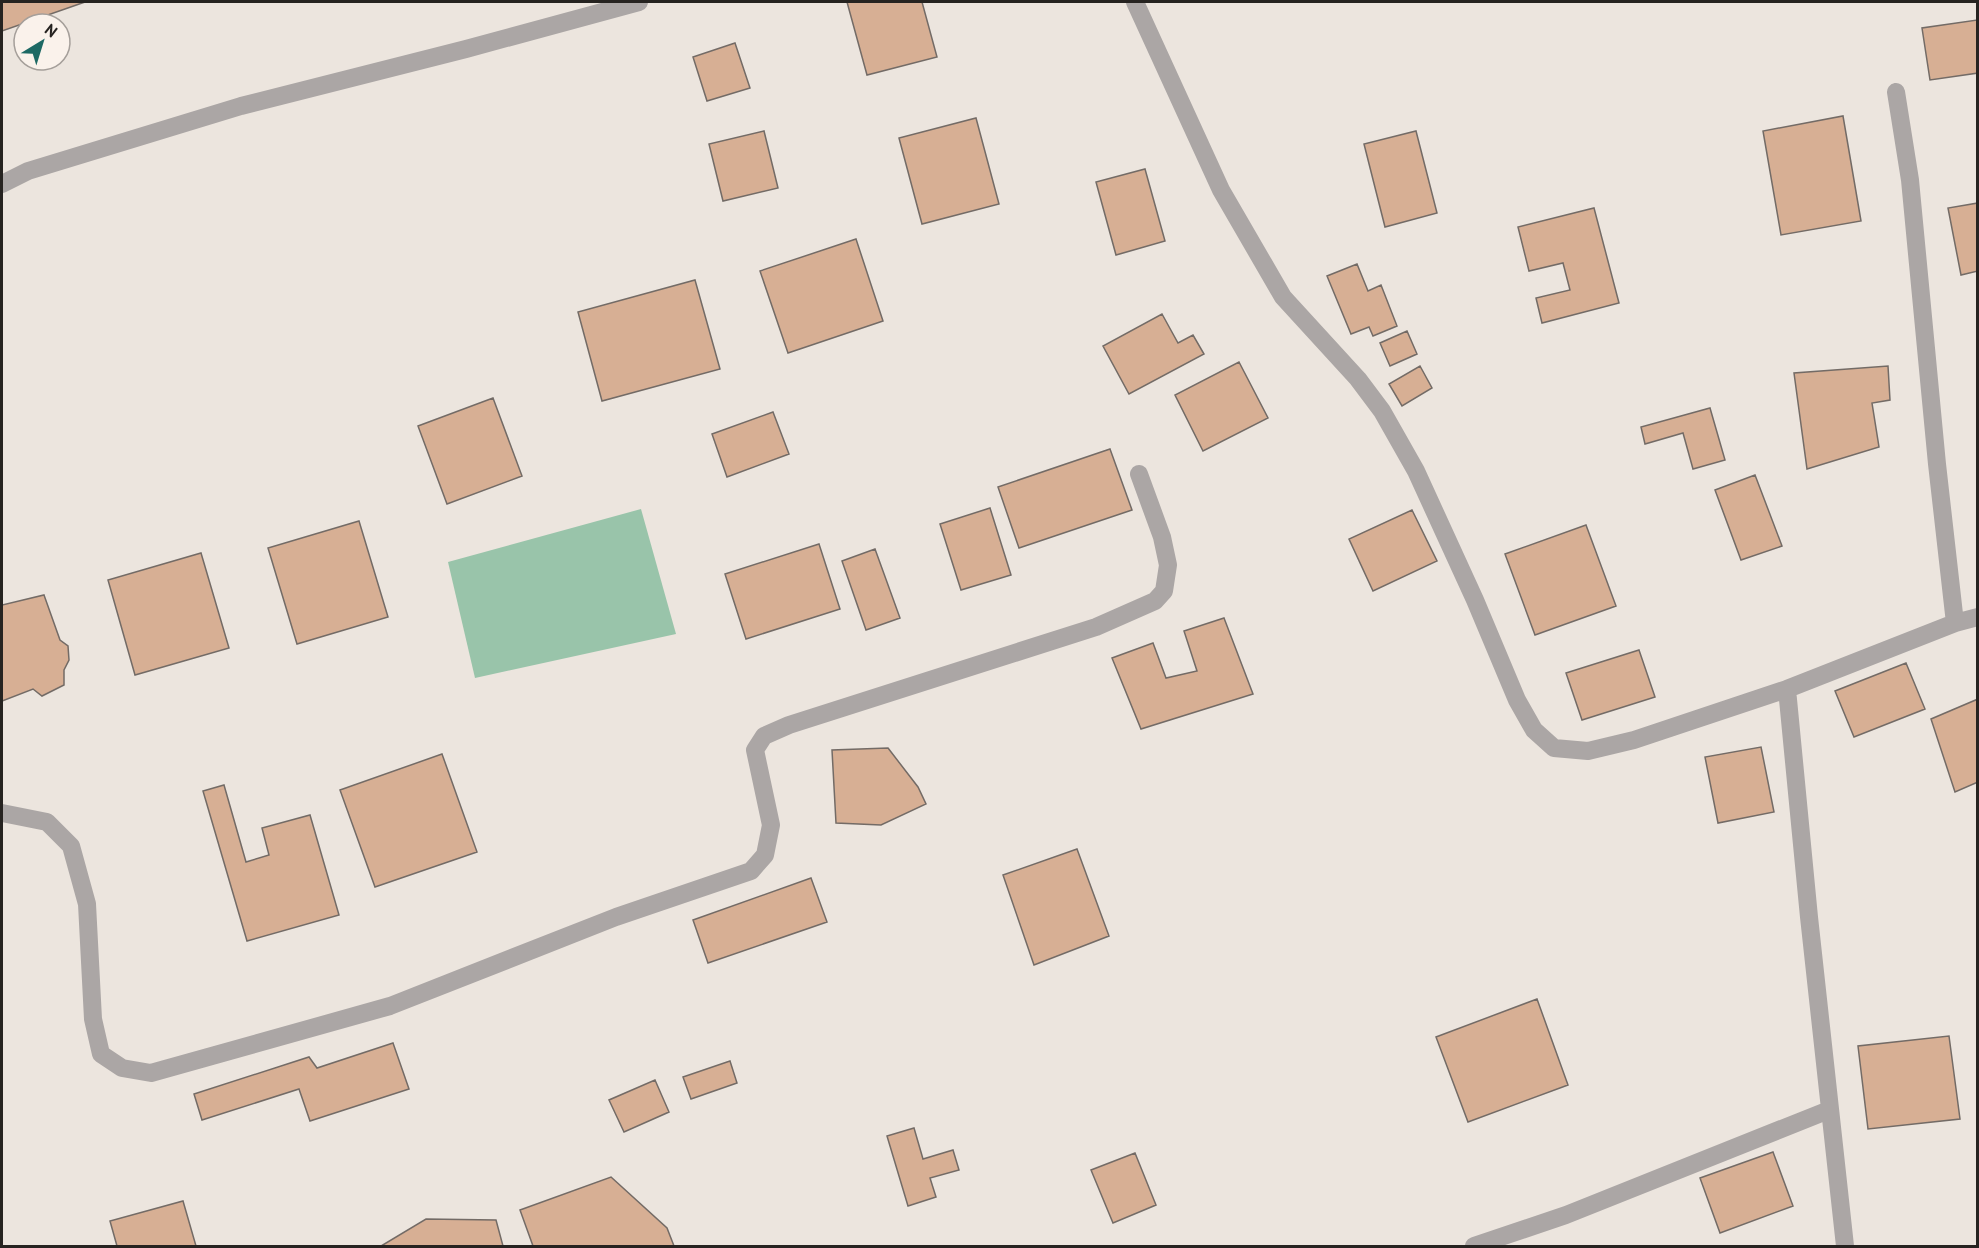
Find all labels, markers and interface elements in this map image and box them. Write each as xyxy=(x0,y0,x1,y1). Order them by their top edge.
north arrow xyxy=(12,12,72,72)
text: N xyxy=(41,19,62,41)

